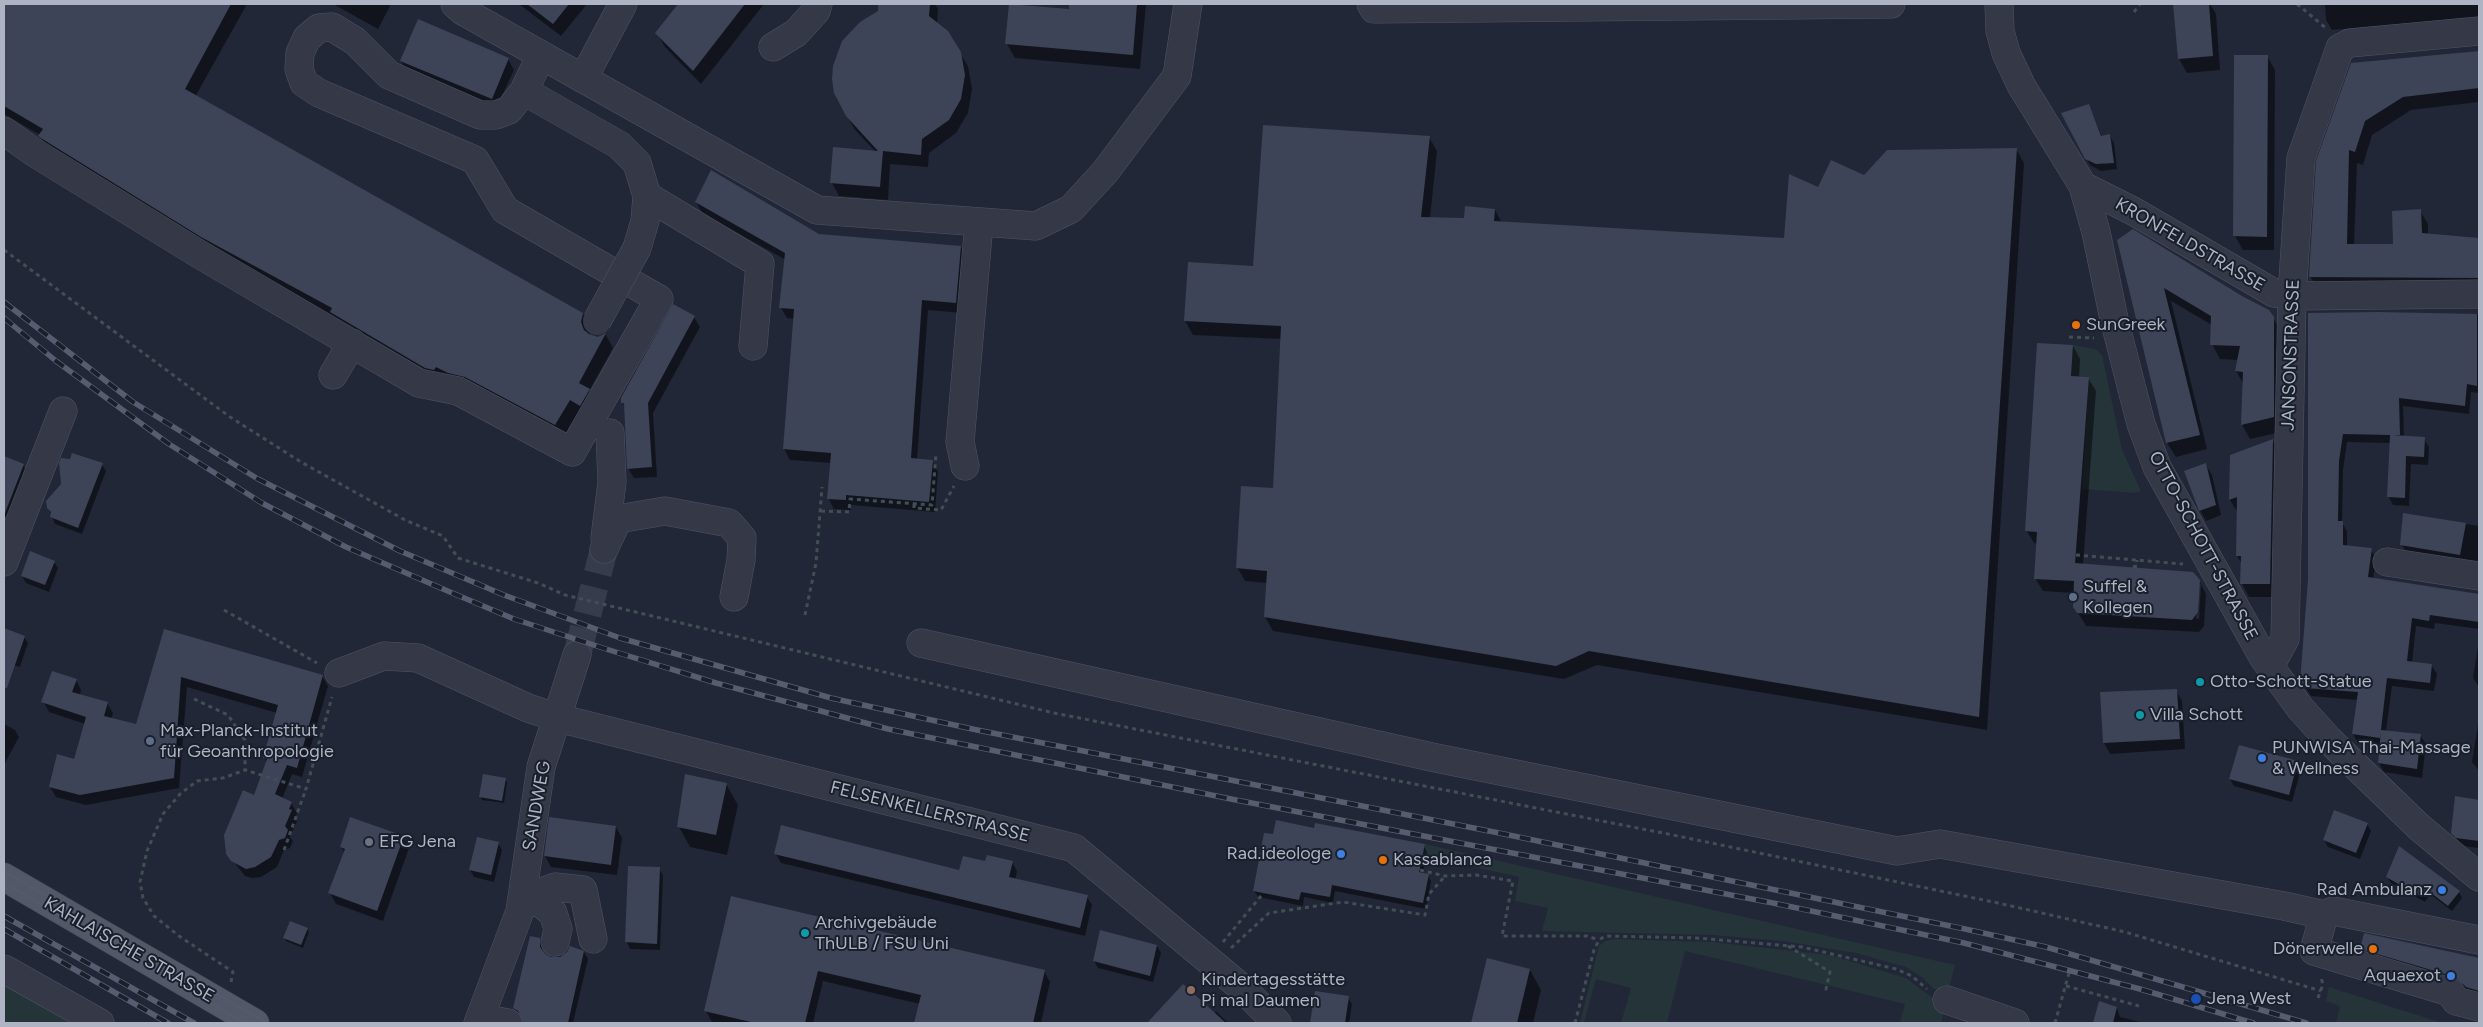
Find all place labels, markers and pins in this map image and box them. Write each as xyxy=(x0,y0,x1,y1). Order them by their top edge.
place label: SunGreek xyxy=(2086,314,2165,336)
marker: SunGreek xyxy=(2070,319,2082,331)
place label: Suffel & Kollegen xyxy=(2083,576,2152,618)
marker: Suffel & Kollegen xyxy=(2067,591,2079,603)
place label: Otto-Schott-Statue xyxy=(2210,671,2372,693)
marker: Otto-Schott-Statue xyxy=(2194,676,2206,688)
place label: Villa Schott xyxy=(2150,704,2243,726)
marker: Villa Schott xyxy=(2134,709,2146,721)
place label: Max-Planck-Institut für Geoanthropologie xyxy=(160,720,334,762)
marker: Max-Planck-Institut für Geoanthropologie xyxy=(144,735,156,747)
place label: PUNWISA Thai-Massage & Wellness xyxy=(2272,737,2471,780)
marker: PUNWISA Thai-Massage & Wellness xyxy=(2256,752,2268,764)
place label: EFG Jena xyxy=(379,831,456,853)
marker: EFG Jena xyxy=(363,836,375,848)
place label: Rad.ideologe xyxy=(1226,843,1331,865)
marker: Rad.ideologe xyxy=(1335,848,1347,860)
place label: Kassablanca xyxy=(1393,849,1492,871)
marker: Kassablanca xyxy=(1377,854,1389,866)
place label: Rad Ambulanz xyxy=(2316,879,2432,901)
marker: Rad Ambulanz xyxy=(2436,884,2448,896)
place label: Archivgebäude ThULB / FSU Uni xyxy=(815,912,949,954)
marker: Archivgebäude ThULB / FSU Uni xyxy=(799,927,811,939)
place label: Dönerwelle xyxy=(2273,938,2363,960)
marker: Dönerwelle xyxy=(2367,943,2379,955)
place label: Aquaexot xyxy=(2364,965,2441,987)
place label: Kindertagesstätte Pi mal Daumen xyxy=(1201,969,1345,1012)
marker: Aquaexot xyxy=(2445,970,2457,982)
marker: Kindertagesstätte Pi mal Daumen xyxy=(1185,984,1197,996)
place label: Jena West xyxy=(2207,988,2291,1010)
marker: Jena West xyxy=(2189,992,2203,1006)

